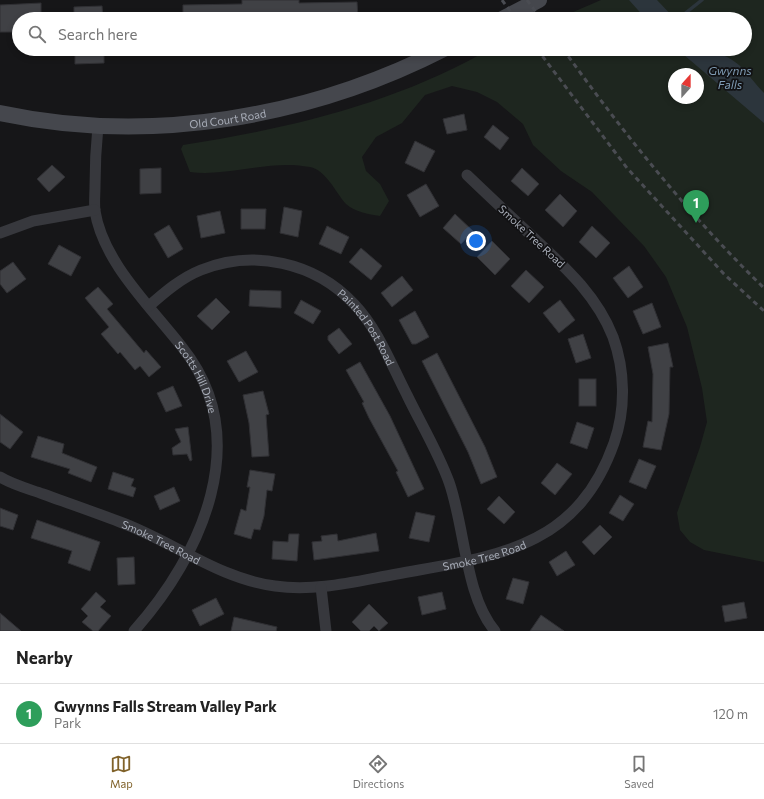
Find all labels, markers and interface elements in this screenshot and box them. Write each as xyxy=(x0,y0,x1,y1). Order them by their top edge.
search box xyxy=(12,12,752,56)
icon: search xyxy=(26,23,48,45)
text: Search here xyxy=(58,25,137,43)
water label: Gwynns Falls xyxy=(708,63,752,91)
north arrow xyxy=(668,68,704,104)
street label: Old Court Road xyxy=(189,106,267,130)
pin: 1 xyxy=(683,190,709,223)
street label: Smoke Tree Road xyxy=(496,202,568,270)
your location xyxy=(466,231,486,251)
street label: Painted Post Road xyxy=(336,286,398,367)
street label: Scotts Hill Drive xyxy=(173,338,220,414)
street label: Smoke Tree Road xyxy=(120,517,203,566)
street label: Smoke Tree Road xyxy=(441,537,528,572)
text: Nearby xyxy=(16,647,73,668)
text: Gwynns Falls Stream Valley Park xyxy=(54,697,277,715)
text: 1 xyxy=(26,706,32,722)
text: 120 m xyxy=(713,706,748,722)
text: Park xyxy=(54,715,81,731)
tab: Map xyxy=(110,753,133,790)
tab: Directions xyxy=(353,753,404,790)
tab: Saved xyxy=(624,753,654,790)

